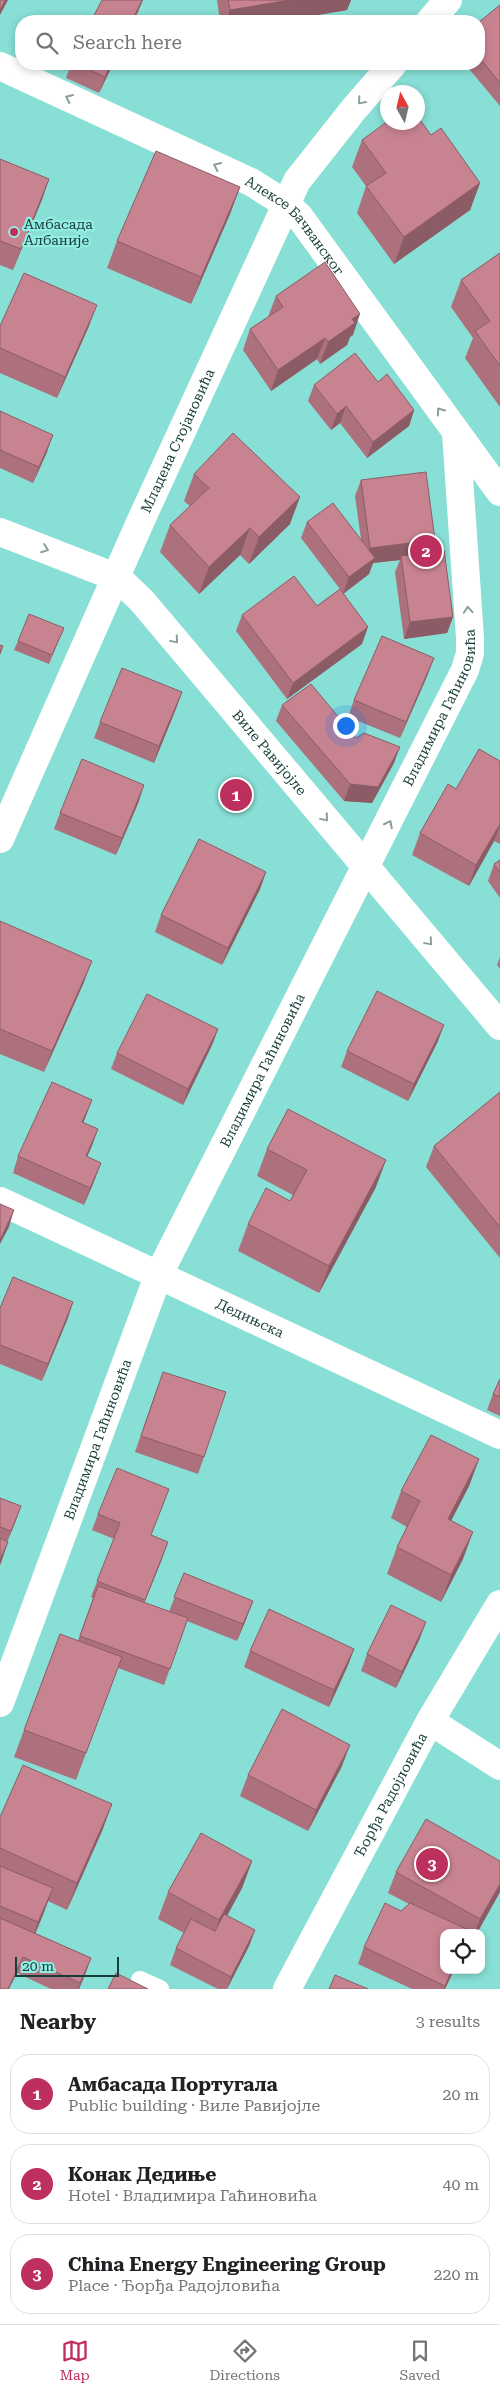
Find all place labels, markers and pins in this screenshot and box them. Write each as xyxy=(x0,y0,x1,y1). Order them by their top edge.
place label: Амбасада Албаније xyxy=(24,216,93,248)
marker: Амбасада Албаније xyxy=(8,226,20,238)
pin: 2 xyxy=(410,532,442,570)
pin: 1 xyxy=(220,776,252,814)
pin: 3 xyxy=(416,1845,448,1883)

